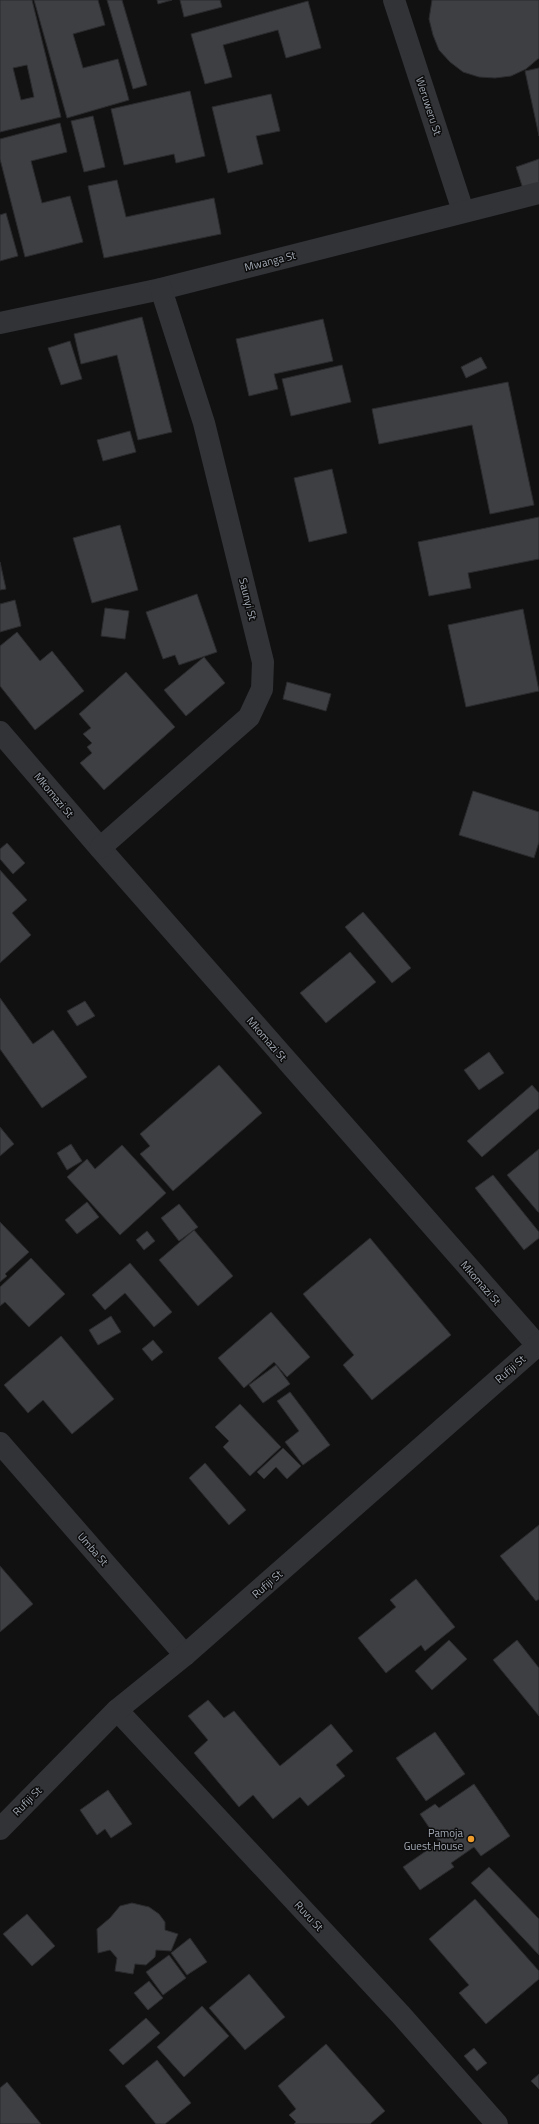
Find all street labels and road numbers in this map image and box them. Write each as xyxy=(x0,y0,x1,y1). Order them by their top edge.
street label: Weruweru St xyxy=(412,75,446,137)
street label: Mwanga St xyxy=(243,247,297,275)
street label: Saunyi St xyxy=(235,576,261,622)
street label: Mkomazi St xyxy=(30,769,78,821)
street label: Mkomazi St xyxy=(243,1013,291,1065)
street label: Mkomazi St xyxy=(457,1257,505,1309)
street label: Rufiji St xyxy=(491,1351,529,1387)
street label: Umba St xyxy=(74,1529,112,1569)
street label: Rufiji St xyxy=(248,1566,286,1602)
street label: Rufiji St xyxy=(9,1783,45,1819)
street label: Ruvu St xyxy=(291,1897,327,1935)

